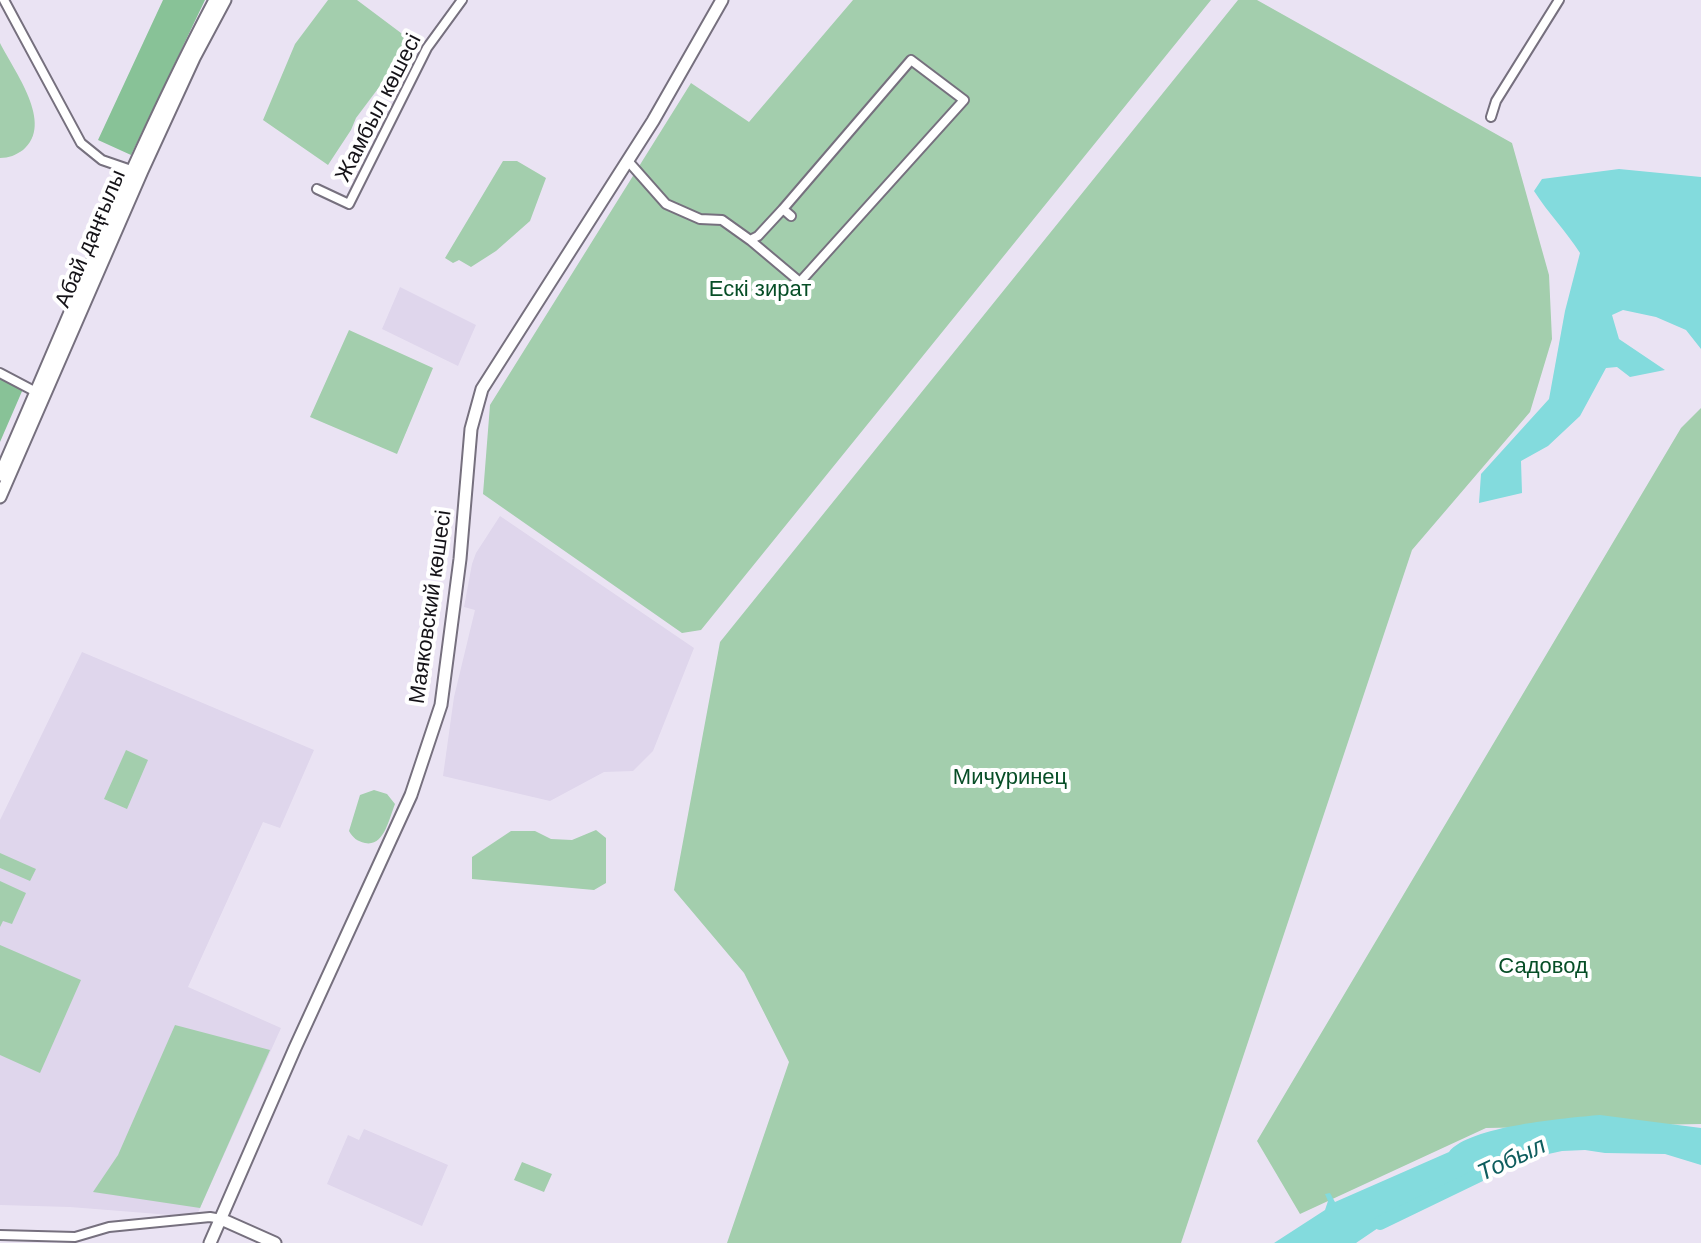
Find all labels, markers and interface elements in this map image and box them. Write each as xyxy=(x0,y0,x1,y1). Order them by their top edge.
street label: Жамбыл көшесі xyxy=(330,30,428,186)
street label: Абай даңғылы xyxy=(50,166,132,312)
park label: Ескі зират xyxy=(709,277,811,303)
street label: Маяковский көшесі xyxy=(404,509,458,705)
park label: Мичуринец xyxy=(953,765,1067,791)
park label: Садовод xyxy=(1498,954,1588,980)
water label: Тобыл xyxy=(1473,1132,1551,1188)

